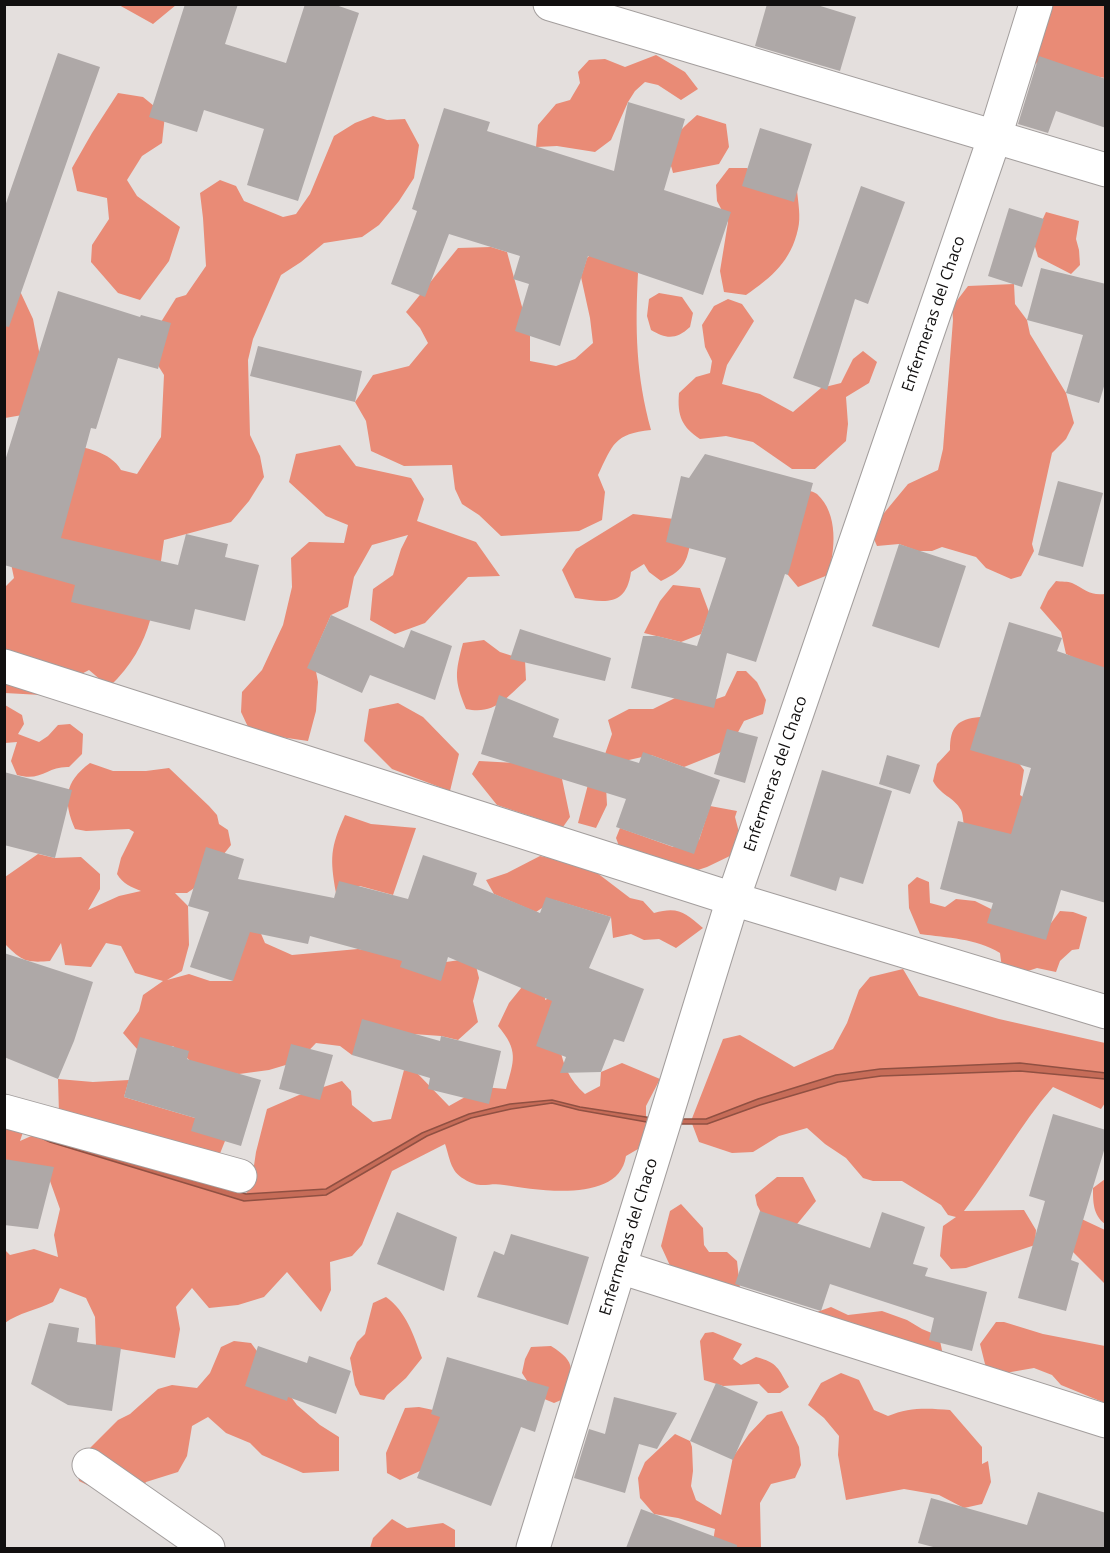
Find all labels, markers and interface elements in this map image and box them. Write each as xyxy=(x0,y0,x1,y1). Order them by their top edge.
street label: Enfermeras del Chaco xyxy=(898,234,970,394)
street label: Enfermeras del Chaco xyxy=(740,694,812,854)
street label: Enfermeras del Chaco xyxy=(596,1156,662,1318)

